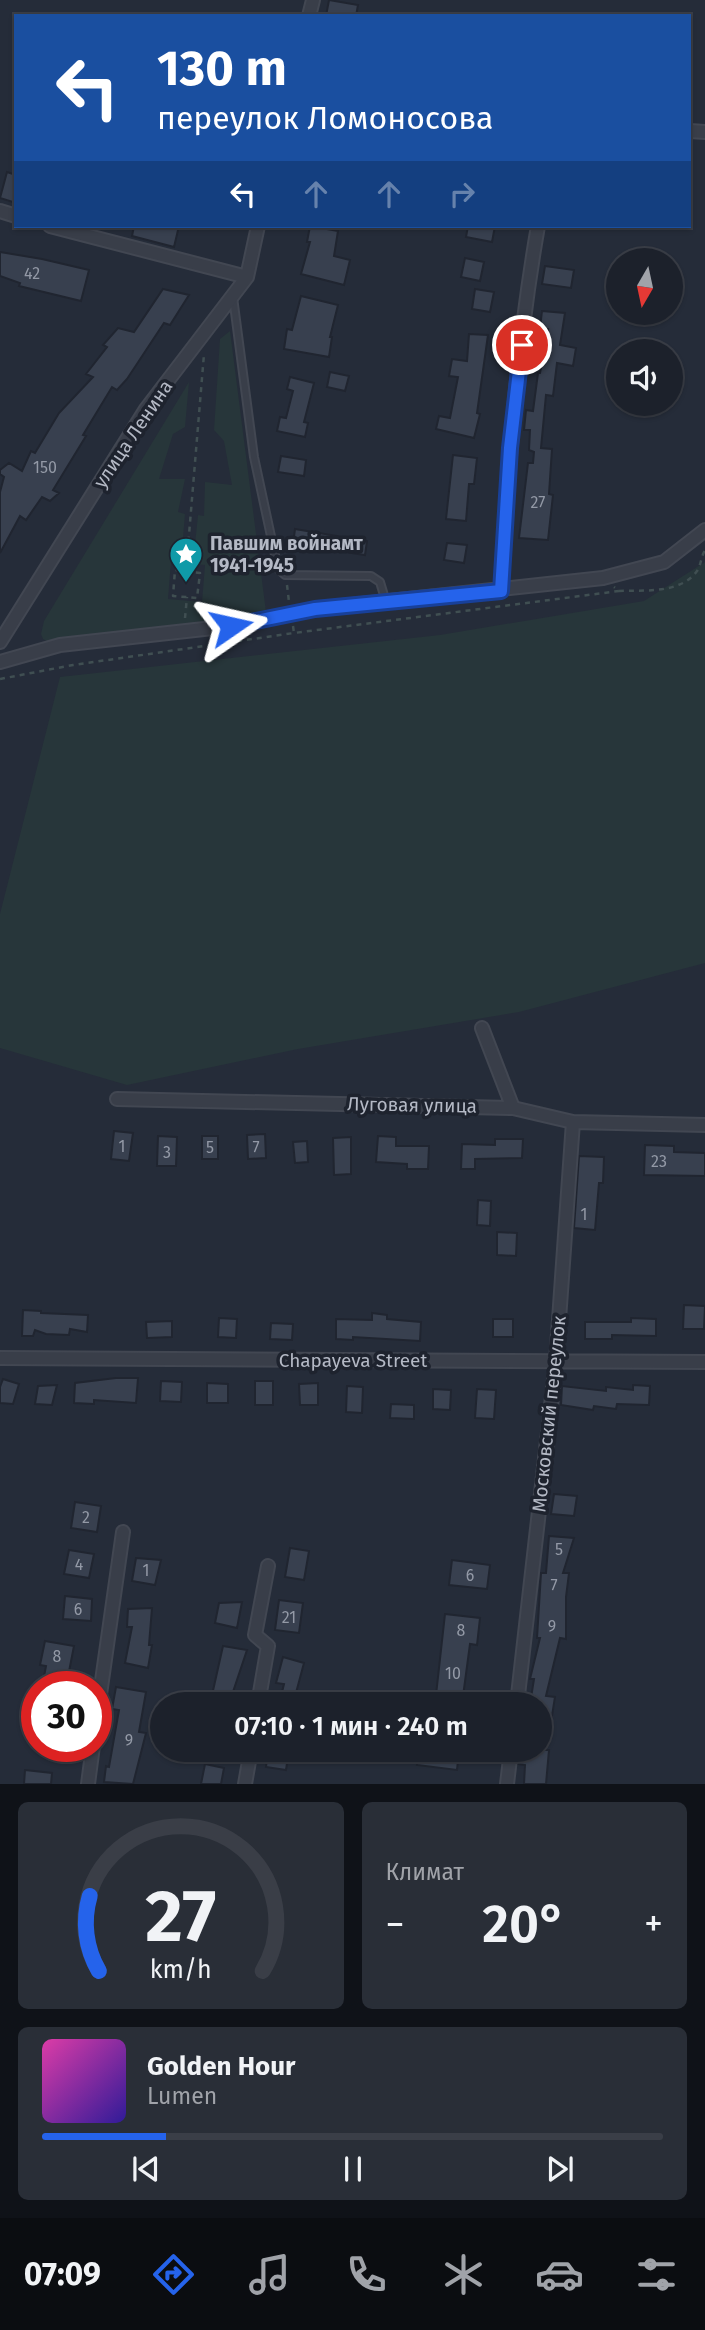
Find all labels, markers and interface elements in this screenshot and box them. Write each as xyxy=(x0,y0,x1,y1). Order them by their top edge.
text: 130 m xyxy=(157,39,287,98)
icon: left xyxy=(42,42,133,133)
text: переулок Ломоносова xyxy=(157,99,493,137)
icon: left xyxy=(224,175,262,213)
icon: ahead xyxy=(297,175,335,213)
icon: ahead xyxy=(370,175,408,213)
icon: right xyxy=(443,175,481,213)
north arrow xyxy=(606,248,682,326)
map controls xyxy=(606,248,683,416)
house number: 42 xyxy=(24,264,40,283)
pin xyxy=(492,315,552,375)
icon: arrive xyxy=(503,326,541,364)
button: sound xyxy=(606,339,683,416)
street label: улица Ленина xyxy=(88,376,178,492)
house number: 150 xyxy=(33,458,57,477)
house number: 27 xyxy=(531,493,545,512)
place label: Павшим войнамт 1941-1945 xyxy=(210,532,364,577)
place icon: Павшим войнамт 1941-1945 xyxy=(167,535,205,584)
position arrow xyxy=(194,589,268,663)
street label: Луговая улица xyxy=(347,1092,477,1118)
house number: 1 xyxy=(119,1137,125,1156)
house number: 5 xyxy=(206,1138,214,1157)
house number: 7 xyxy=(252,1138,260,1157)
house number: 3 xyxy=(163,1143,171,1162)
house number: 23 xyxy=(651,1152,667,1171)
house number: 1 xyxy=(581,1205,587,1224)
street label: Московский переулок xyxy=(527,1315,571,1513)
street label: Chapayeva Street xyxy=(279,1349,427,1372)
house number: 2 xyxy=(82,1508,90,1527)
house number: 5 xyxy=(555,1540,563,1559)
house number: 4 xyxy=(75,1555,84,1574)
house number: 1 xyxy=(143,1561,149,1580)
house number: 6 xyxy=(466,1566,474,1585)
house number: 7 xyxy=(550,1576,558,1595)
house number: 6 xyxy=(74,1600,82,1619)
house number: 21 xyxy=(282,1608,296,1627)
house number: 9 xyxy=(548,1617,556,1636)
house number: 8 xyxy=(457,1621,466,1640)
house number: 8 xyxy=(53,1647,62,1666)
house number: 10 xyxy=(445,1664,461,1683)
speed limit sign: 30 xyxy=(21,1671,112,1762)
text: 07:10 · 1 мин · 240 m xyxy=(234,1711,468,1742)
house number: 9 xyxy=(125,1731,133,1750)
text: Климат xyxy=(386,1858,464,1886)
text: 27 xyxy=(145,1874,216,1961)
text: 20° xyxy=(482,1893,566,1956)
text: − xyxy=(386,1901,405,1947)
text: + xyxy=(644,1901,663,1947)
text: km/h xyxy=(150,1955,212,1985)
text: Golden Hour xyxy=(147,2051,295,2082)
text: Lumen xyxy=(147,2082,217,2110)
icon: previous xyxy=(127,2150,165,2188)
icon: pause xyxy=(334,2150,372,2188)
icon: next xyxy=(541,2150,579,2188)
icon: directions xyxy=(149,2250,198,2299)
icon: music xyxy=(245,2250,294,2299)
icon: phone xyxy=(342,2250,391,2299)
icon: climate xyxy=(439,2250,488,2299)
icon: car xyxy=(535,2250,584,2299)
icon: filters xyxy=(632,2250,681,2299)
text: 07:09 xyxy=(24,2255,101,2293)

